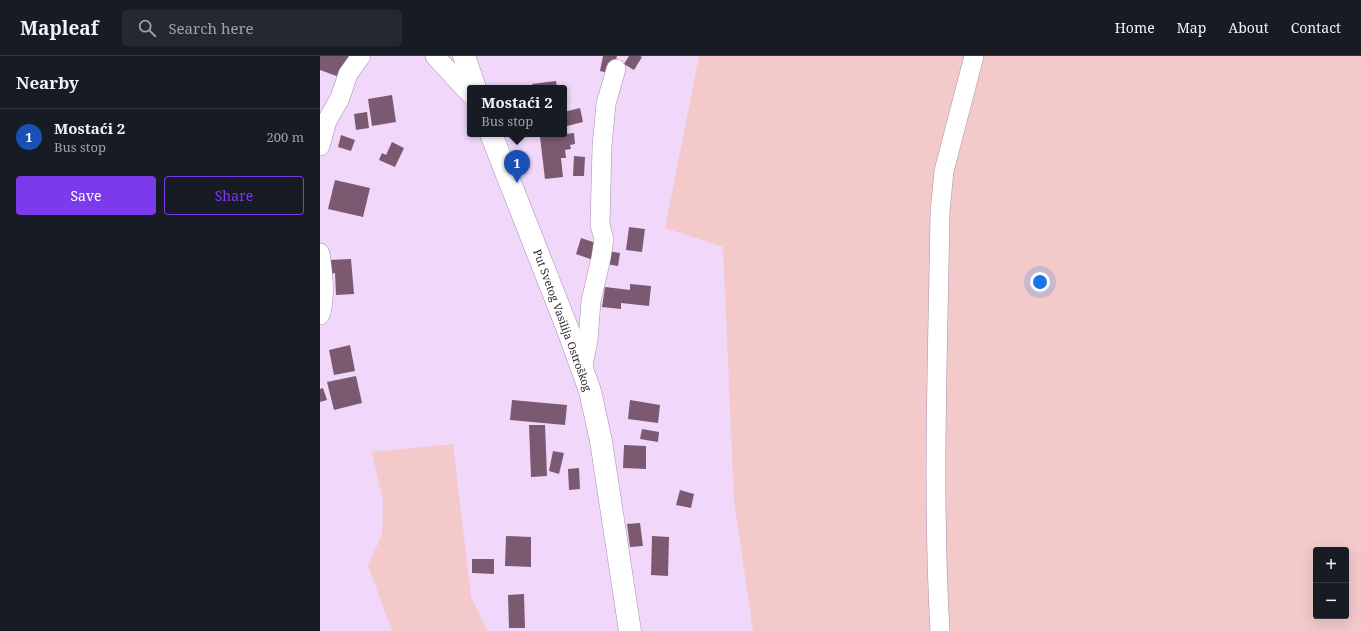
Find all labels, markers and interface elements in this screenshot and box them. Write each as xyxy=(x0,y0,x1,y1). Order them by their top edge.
search box xyxy=(122,10,402,46)
text: Mapleaf xyxy=(20,15,98,41)
icon: search xyxy=(136,17,158,39)
text: Search here xyxy=(168,18,254,38)
text: Home xyxy=(1115,18,1155,37)
text: Map xyxy=(1177,18,1206,37)
text: About xyxy=(1228,18,1269,37)
text: Contact xyxy=(1291,18,1341,37)
text: Nearby xyxy=(16,71,79,94)
popup xyxy=(467,85,567,137)
text: Mostaći 2 xyxy=(481,92,553,112)
text: Bus stop xyxy=(481,112,533,130)
text: Mostaći 2 xyxy=(54,118,125,138)
text: 1 xyxy=(25,128,33,146)
text: 200 m xyxy=(267,128,304,146)
text: Bus stop xyxy=(54,138,106,156)
pin: 1 xyxy=(504,150,530,183)
button: Save xyxy=(16,176,156,215)
button: Share xyxy=(164,176,304,215)
street label: Put Svetog Vasilija Ostroškog xyxy=(530,247,596,393)
your location xyxy=(1030,272,1050,292)
map controls xyxy=(1313,547,1349,619)
button: + xyxy=(1313,547,1349,583)
button: − xyxy=(1313,583,1349,619)

